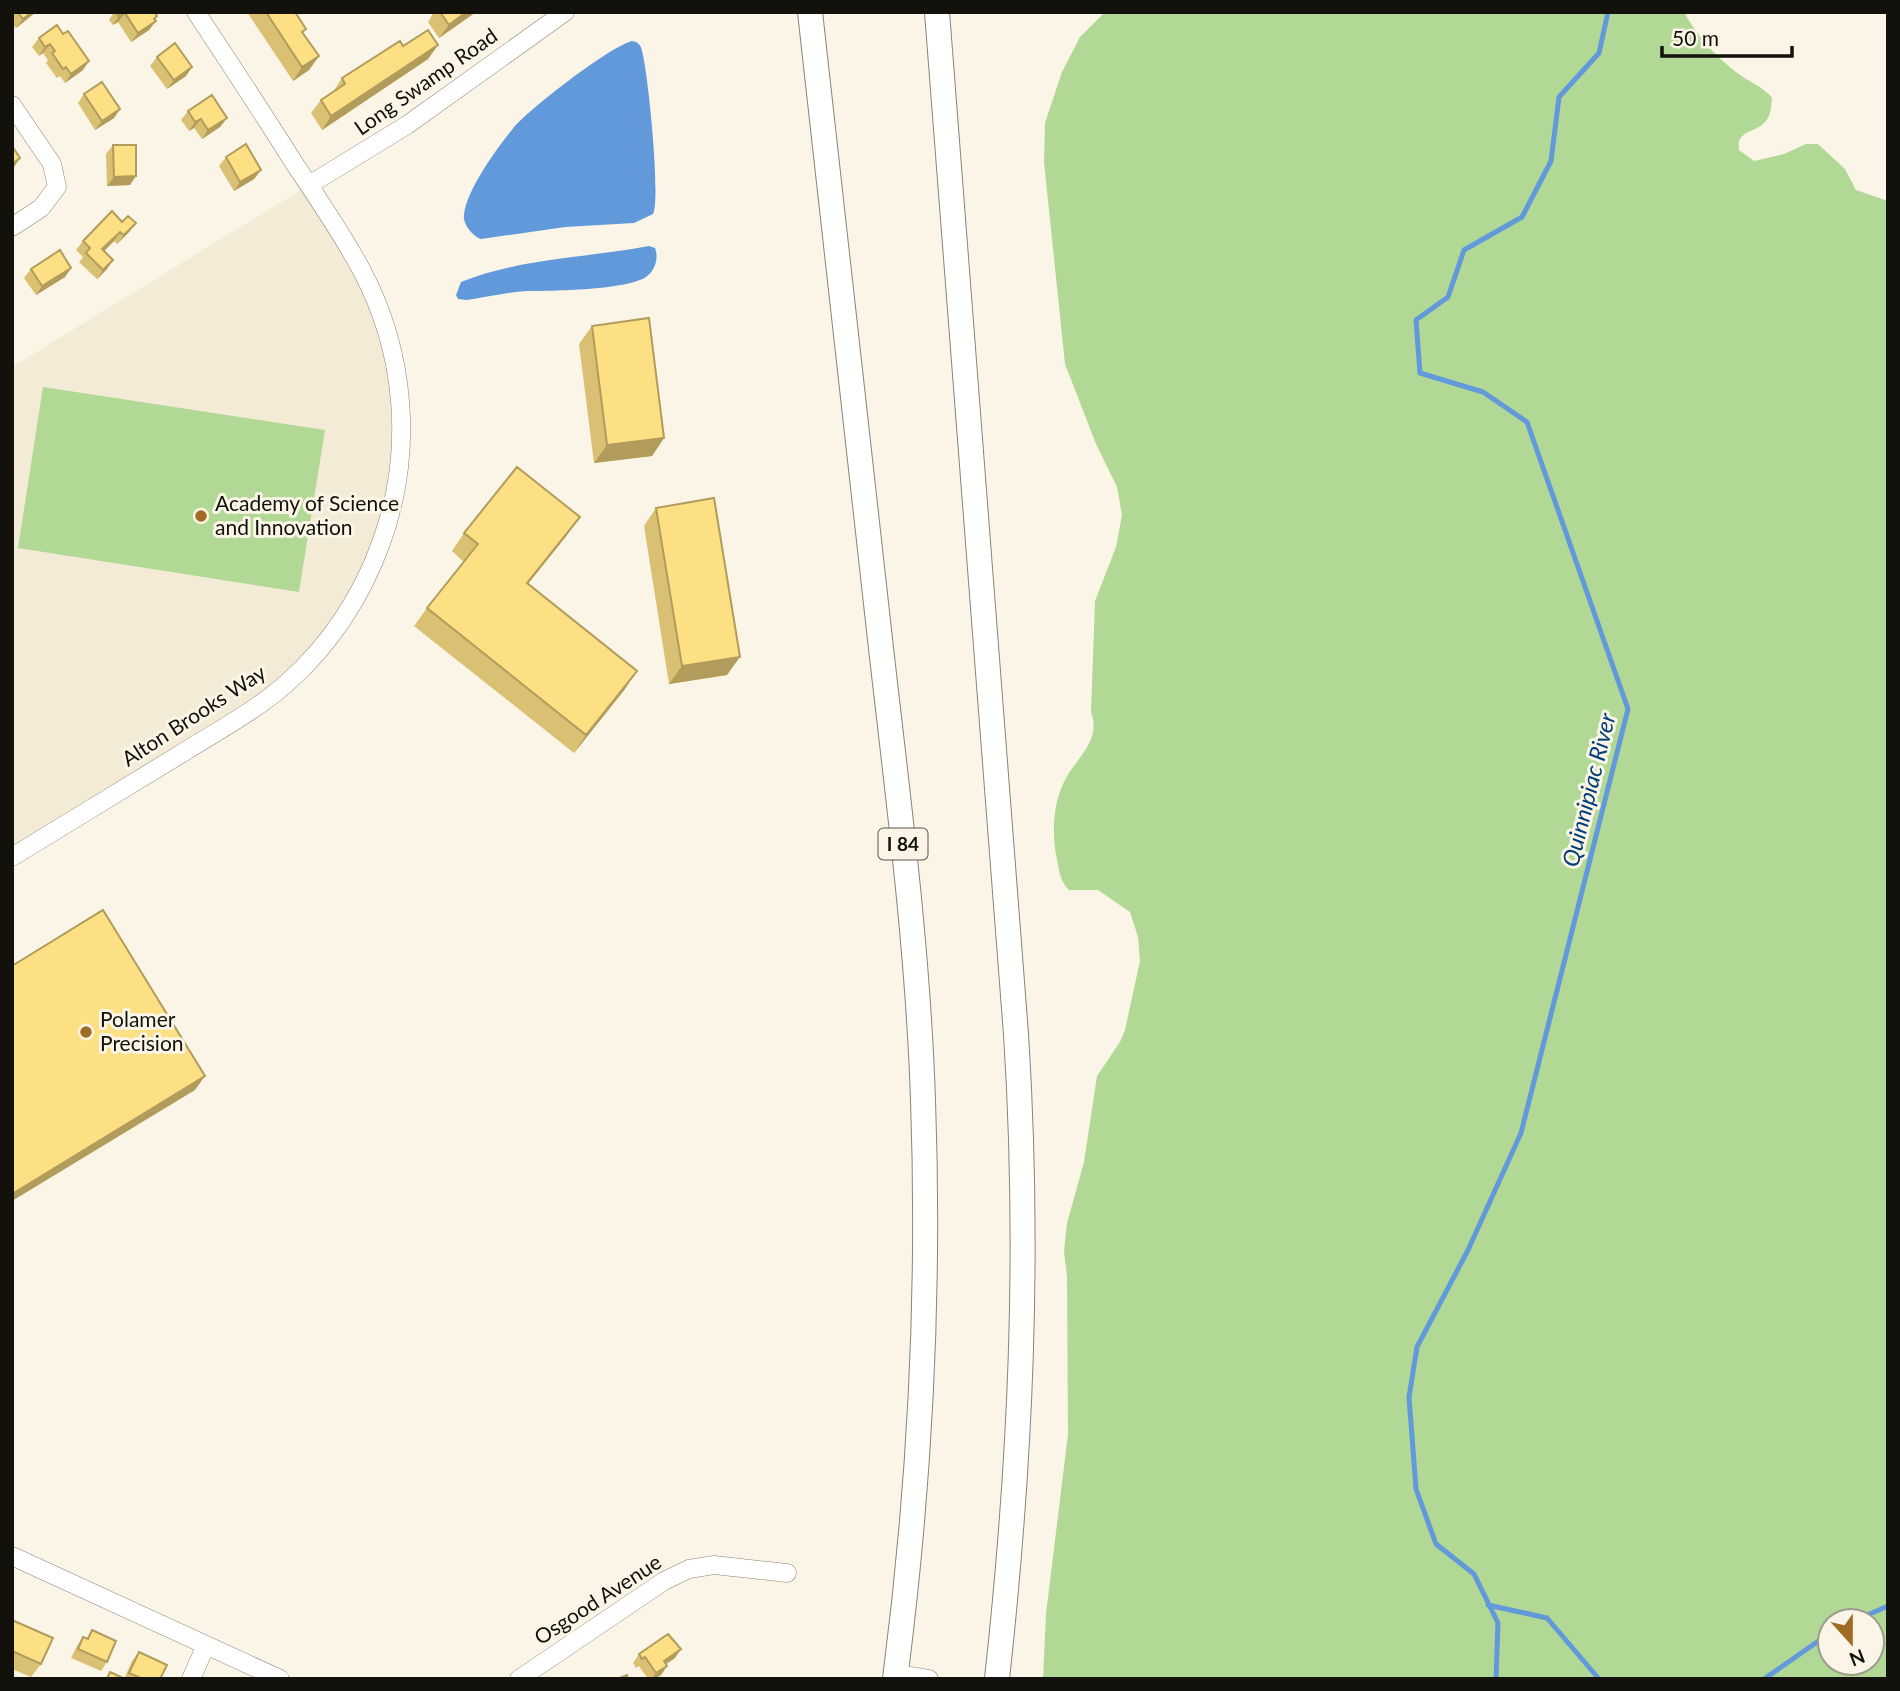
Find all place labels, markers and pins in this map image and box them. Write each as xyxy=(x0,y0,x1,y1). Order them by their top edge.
place label: Academy of Science and Innovation xyxy=(215,490,399,539)
marker: Academy of Science and Innovation xyxy=(193,508,209,524)
place label: Polamer Precision xyxy=(100,1006,184,1055)
marker: Polamer Precision xyxy=(78,1024,94,1040)

